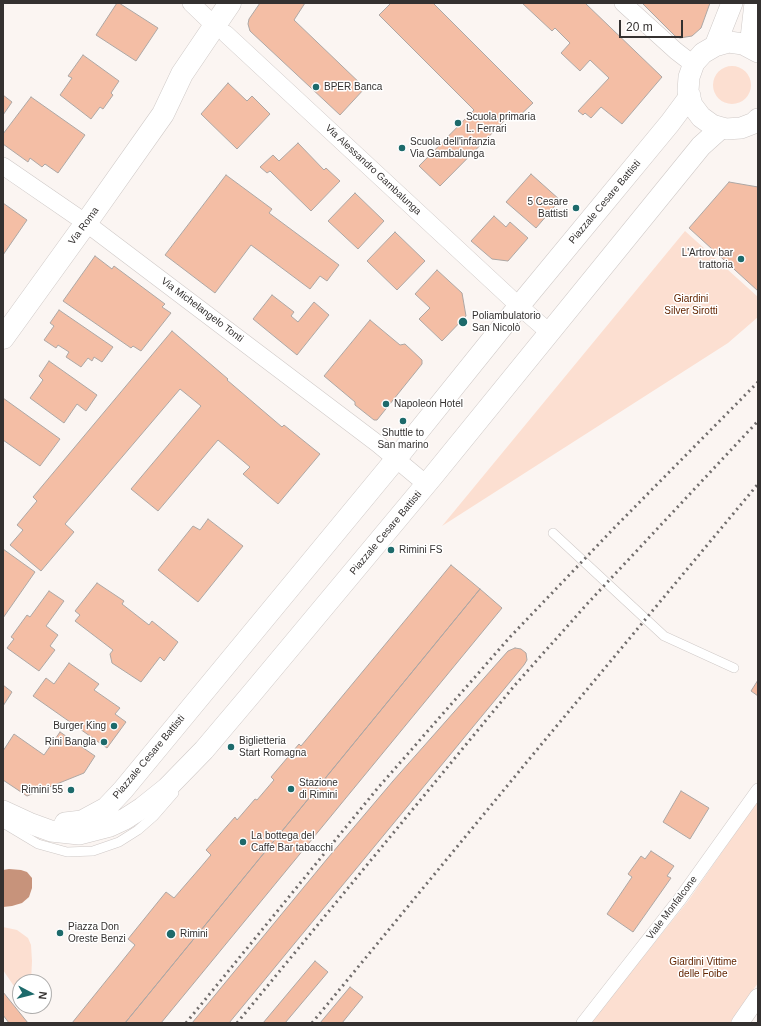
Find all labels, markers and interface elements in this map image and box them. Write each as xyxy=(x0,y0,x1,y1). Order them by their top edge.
scale bar xyxy=(621,12,685,38)
text: 20 m xyxy=(626,20,653,34)
place label: BPER Banca xyxy=(324,81,382,93)
marker: BPER Banca xyxy=(311,82,321,92)
place label: Scuola primaria L. Ferrari xyxy=(466,111,535,134)
marker: Scuola primaria L. Ferrari xyxy=(453,118,463,128)
street label: Via Alessandro Gambalunga xyxy=(322,122,424,218)
place label: Scuola dell'infanzia Via Gambalunga xyxy=(410,136,495,160)
marker: Scuola dell'infanzia Via Gambalunga xyxy=(397,143,407,153)
street label: Piazzale Cesare Battisti xyxy=(566,158,644,246)
place label: 5 Cesare Battisti xyxy=(527,196,568,220)
marker: 5 Cesare Battisti xyxy=(571,203,581,213)
street label: Via Roma xyxy=(66,205,102,247)
place label: L'Artrov bar trattoria xyxy=(682,247,733,270)
marker: L'Artrov bar trattoria xyxy=(736,254,746,264)
street label: Via Michelangelo Tonti xyxy=(159,275,245,345)
park label: Giardini Silver Sirotti xyxy=(664,293,718,316)
place label: Poliambulatorio San Nicolò xyxy=(472,310,541,334)
marker: Poliambulatorio San Nicolò xyxy=(457,316,469,328)
place label: Napoleon Hotel xyxy=(394,398,463,410)
marker: Napoleon Hotel xyxy=(381,399,391,409)
marker: Shuttle to San marino xyxy=(398,416,408,426)
place label: Shuttle to San marino xyxy=(377,427,429,450)
street label: Piazzale Cesare Battisti xyxy=(347,489,425,577)
place label: Rimini FS xyxy=(399,544,442,556)
marker: Rimini FS xyxy=(386,545,396,555)
street label: Piazzale Cesare Battisti xyxy=(110,713,188,801)
place label: Burger King xyxy=(53,720,106,732)
marker: Burger King xyxy=(109,721,119,731)
place label: Biglietteria Start Romagna xyxy=(239,735,306,758)
place label: Rini Bangla xyxy=(45,736,96,748)
marker: Rini Bangla xyxy=(99,737,109,747)
marker: Biglietteria Start Romagna xyxy=(226,742,236,752)
place label: Stazione di Rimini xyxy=(299,777,338,800)
place label: Rimini 55 xyxy=(21,784,63,796)
marker: Stazione di Rimini xyxy=(286,784,296,794)
marker: Rimini 55 xyxy=(66,785,76,795)
place label: La bottega del Caffe Bar tabacchi xyxy=(251,830,333,854)
marker: La bottega del Caffe Bar tabacchi xyxy=(238,837,248,847)
street label: Viale Monfalcone xyxy=(644,874,700,942)
place label: Piazza Don Oreste Benzi xyxy=(68,921,126,944)
marker: Piazza Don Oreste Benzi xyxy=(55,928,65,938)
marker: Rimini xyxy=(165,928,177,940)
place label: Rimini xyxy=(180,928,208,940)
park label: Giardini Vittime delle Foibe xyxy=(669,956,737,980)
north arrow xyxy=(12,974,52,1014)
text: N xyxy=(36,991,49,1000)

